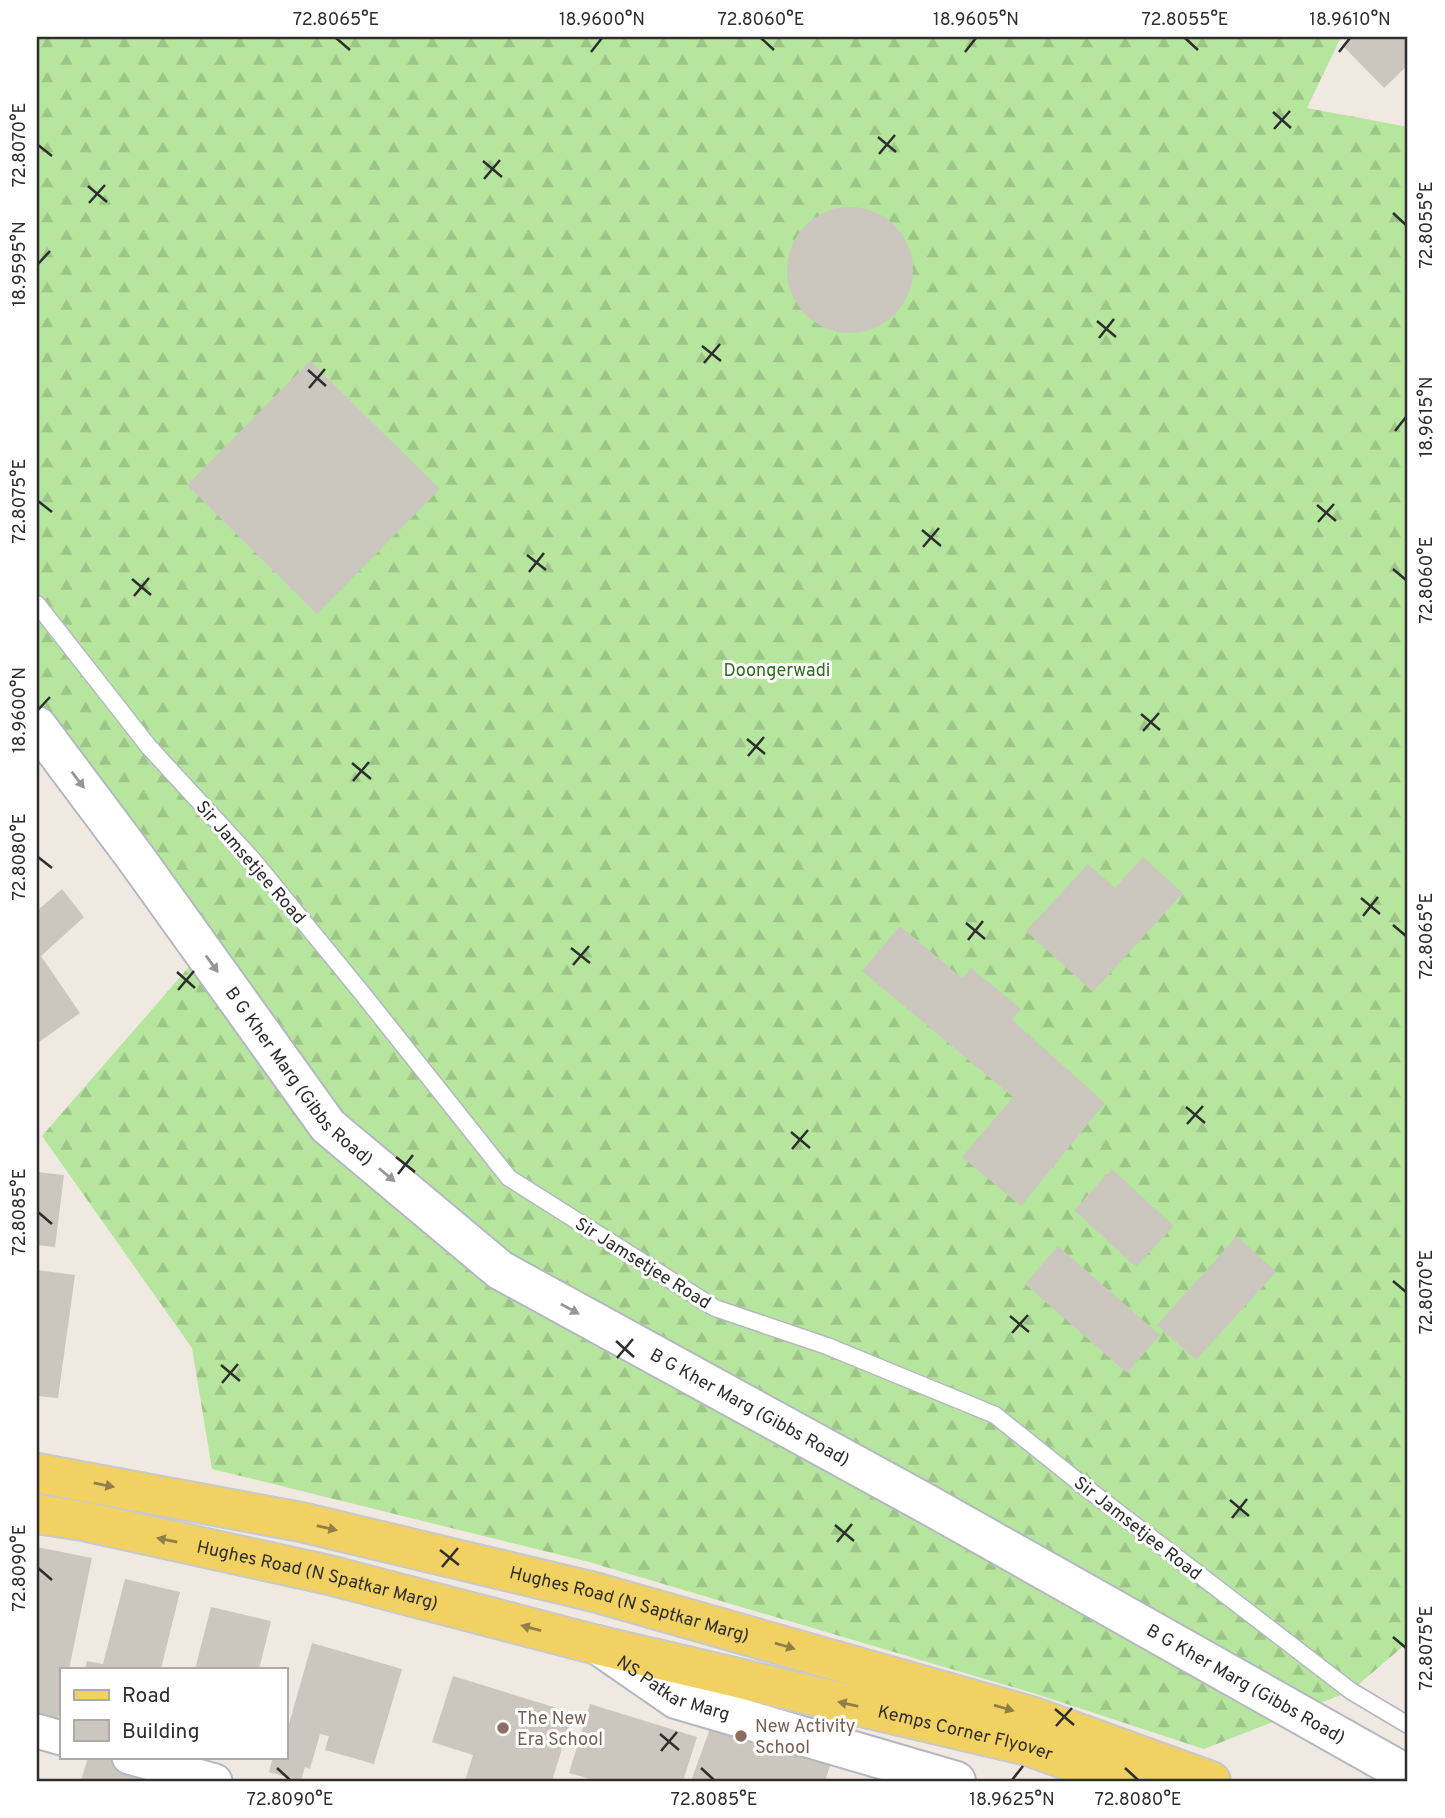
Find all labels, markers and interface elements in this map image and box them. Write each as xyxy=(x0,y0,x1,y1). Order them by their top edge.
text: 72.8065°E xyxy=(293,9,379,32)
text: 18.9600°N xyxy=(559,9,645,32)
text: 72.8060°E xyxy=(717,9,805,32)
text: 18.9605°N xyxy=(933,9,1019,32)
text: 72.8055°E xyxy=(1141,9,1229,32)
text: 18.9610°N xyxy=(1309,9,1391,32)
text: 72.8070°E xyxy=(9,103,32,187)
text: 72.8055°E xyxy=(1416,181,1439,269)
text: 18.9595°N xyxy=(9,221,32,307)
text: 18.9615°N xyxy=(1416,376,1439,458)
text: 72.8075°E xyxy=(9,459,32,543)
text: 72.8060°E xyxy=(1416,536,1439,624)
park label: Doongerwadi xyxy=(724,660,830,683)
text: 18.9600°N xyxy=(9,667,32,753)
one-way arrow xyxy=(70,771,84,789)
street label: Sir Jamsetjee Road xyxy=(190,797,310,929)
text: 72.8080°E xyxy=(9,813,32,901)
text: 72.8065°E xyxy=(1416,893,1439,979)
one-way arrow xyxy=(205,955,219,973)
street label: B G Kher Marg (Gibbs Road) xyxy=(219,983,377,1172)
one-way arrow xyxy=(378,1168,396,1183)
text: 72.8085°E xyxy=(9,1169,32,1255)
street label: Sir Jamsetjee Road xyxy=(570,1213,714,1315)
text: 72.8070°E xyxy=(1416,1250,1439,1334)
one-way arrow xyxy=(561,1303,580,1315)
street label: B G Kher Marg (Gibbs Road) xyxy=(645,1344,853,1472)
street label: Sir Jamsetjee Road xyxy=(1068,1472,1206,1586)
one-way arrow xyxy=(93,1480,115,1491)
one-way arrow xyxy=(316,1523,338,1534)
text: 72.8090°E xyxy=(9,1525,32,1611)
one-way arrow xyxy=(156,1534,178,1545)
street label: Hughes Road (N Spatkar Marg) xyxy=(194,1536,440,1616)
street label: Hughes Road (N Saptkar Marg) xyxy=(507,1562,752,1649)
text: 72.8075°E xyxy=(1416,1606,1439,1690)
street label: B G Kher Marg (Gibbs Road) xyxy=(1142,1620,1349,1750)
one-way arrow xyxy=(520,1622,542,1633)
one-way arrow xyxy=(774,1641,796,1652)
street label: NS Patkar Marg xyxy=(612,1651,732,1727)
legend xyxy=(60,1668,287,1758)
text: Road xyxy=(122,1683,171,1710)
one-way arrow xyxy=(837,1698,859,1709)
street label: Kemps Corner Flyover xyxy=(875,1701,1056,1767)
one-way arrow xyxy=(993,1703,1015,1714)
place label: The New Era School xyxy=(517,1708,603,1752)
place label: New Activity School xyxy=(755,1716,855,1760)
text: Building xyxy=(122,1719,200,1746)
marker: The New Era School xyxy=(495,1720,511,1736)
marker: New Activity School xyxy=(733,1728,749,1744)
text: 72.8090°E xyxy=(247,1789,333,1812)
text: 72.8085°E xyxy=(671,1789,757,1812)
text: 18.9625°N xyxy=(969,1789,1055,1812)
text: 72.8080°E xyxy=(1094,1789,1182,1812)

